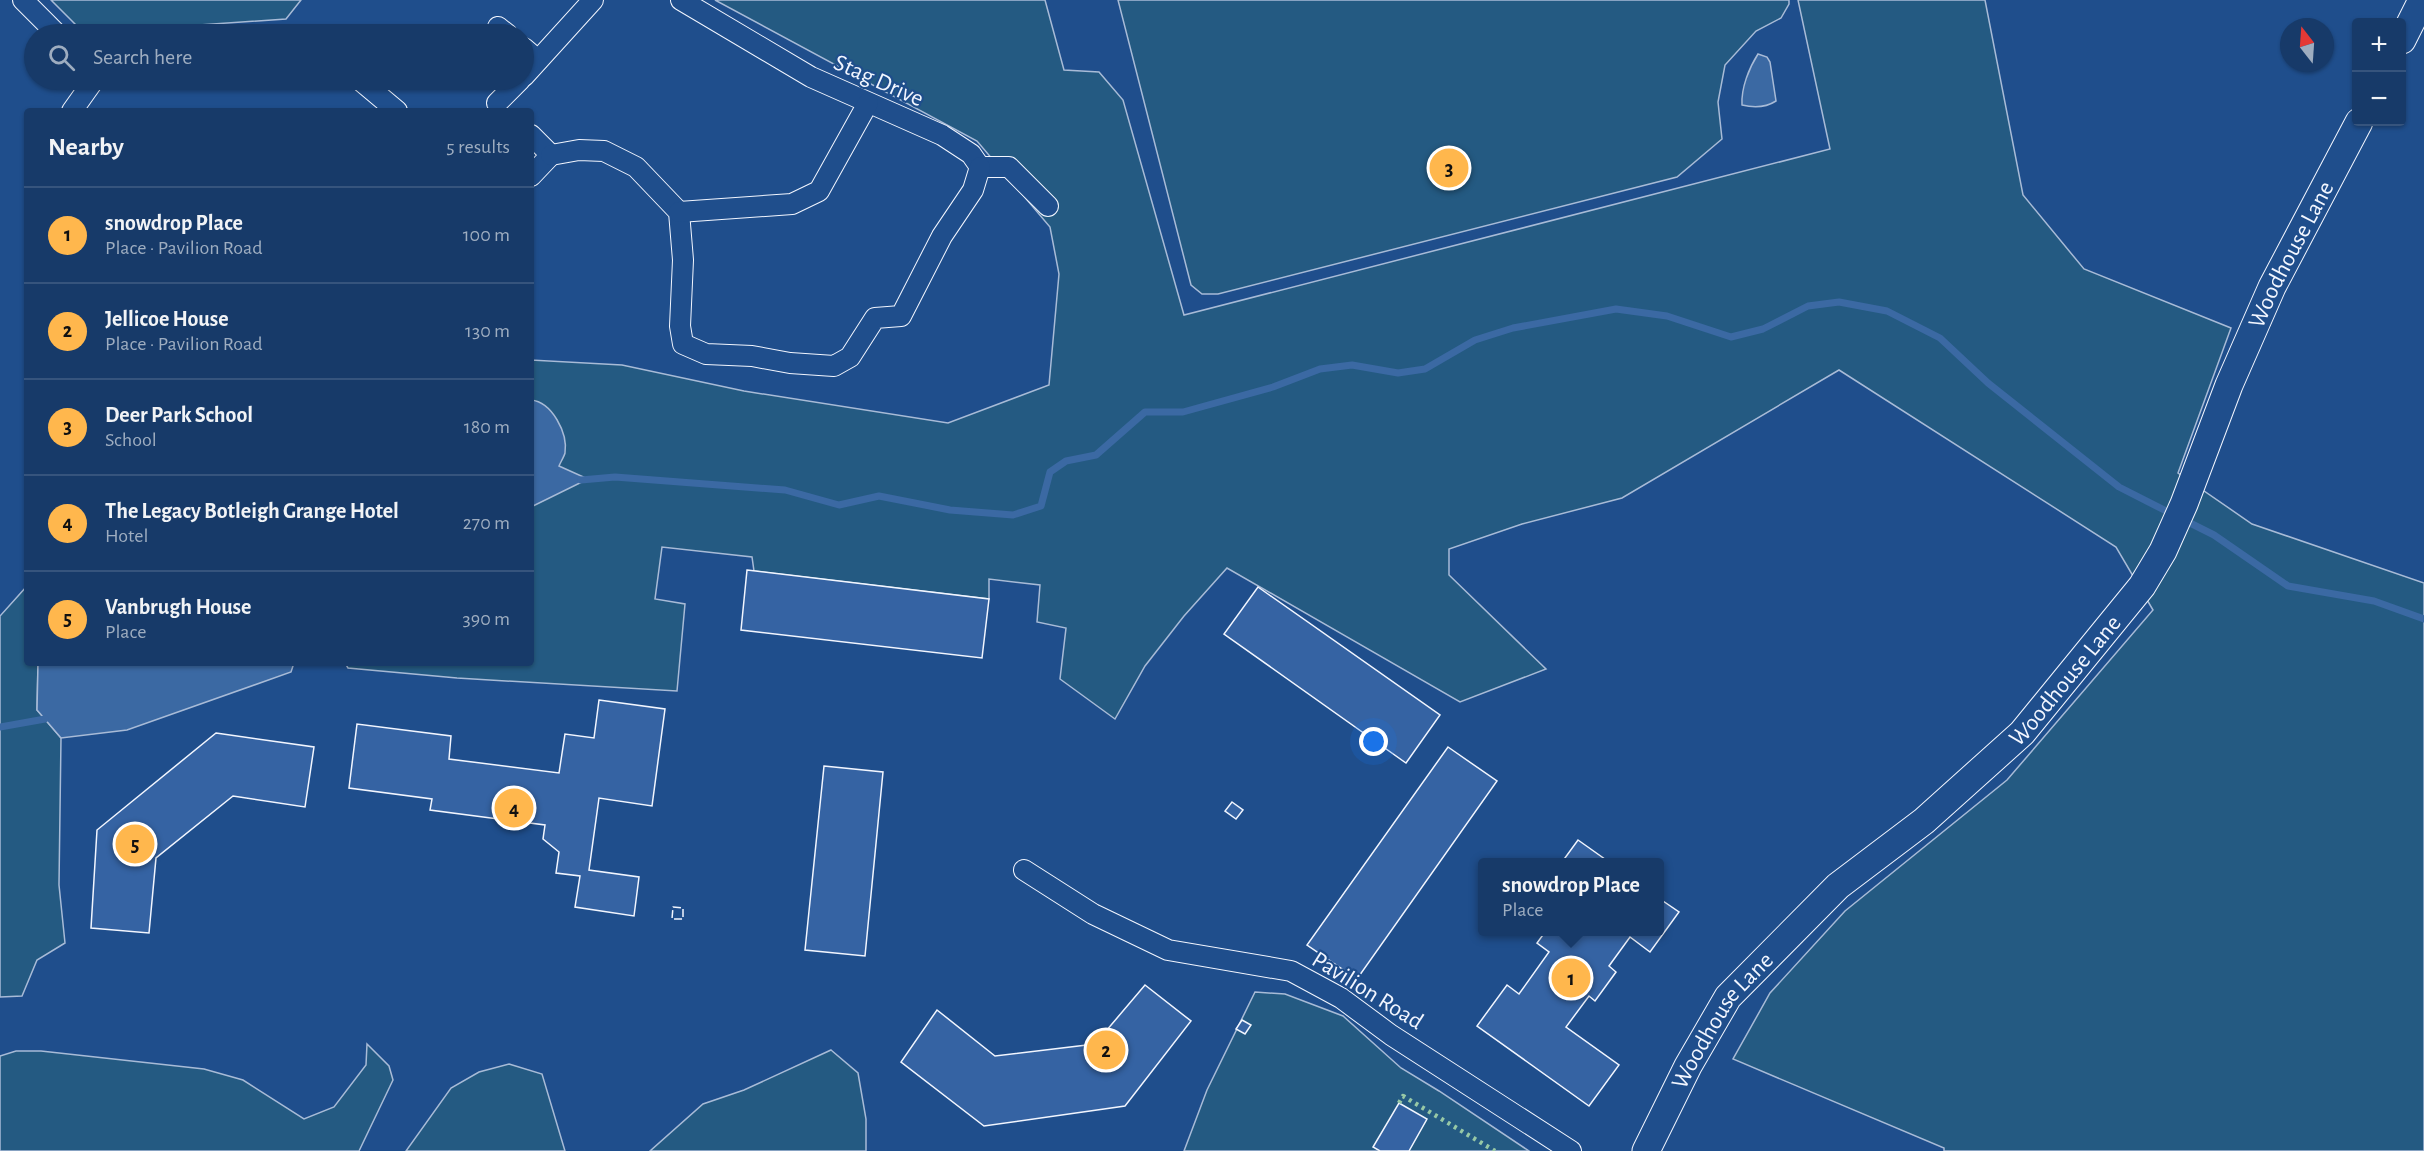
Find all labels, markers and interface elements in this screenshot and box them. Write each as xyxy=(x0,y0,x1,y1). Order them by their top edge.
north arrow xyxy=(2280,18,2334,72)
map controls xyxy=(2352,18,2406,126)
button: + xyxy=(2352,18,2406,72)
search box xyxy=(24,24,534,90)
icon: search xyxy=(45,41,78,74)
text: Search here xyxy=(93,46,192,68)
street label: Stag Drive xyxy=(830,51,927,111)
button: − xyxy=(2352,72,2406,126)
text: Nearby xyxy=(48,134,124,160)
text: 5 results xyxy=(446,137,510,157)
pin: 3 xyxy=(1430,146,1468,190)
street label: Woodhouse Lane xyxy=(2245,178,2339,332)
text: snowdrop Place xyxy=(105,212,243,234)
text: 1 xyxy=(64,225,71,245)
text: 100 m xyxy=(463,225,510,245)
text: Place · Pavilion Road xyxy=(105,238,263,258)
text: Jellicoe House xyxy=(105,308,229,330)
text: 2 xyxy=(63,321,72,341)
text: 130 m xyxy=(465,321,510,341)
text: Place · Pavilion Road xyxy=(105,334,263,354)
text: Deer Park School xyxy=(105,404,253,426)
text: 3 xyxy=(63,417,72,437)
text: 180 m xyxy=(464,417,510,437)
text: School xyxy=(105,430,157,450)
text: The Legacy Botleigh Grange Hotel xyxy=(105,500,399,522)
text: 4 xyxy=(62,513,73,533)
text: 270 m xyxy=(463,513,510,533)
text: Hotel xyxy=(105,526,148,546)
text: Vanbrugh House xyxy=(105,596,251,618)
text: 5 xyxy=(63,609,72,629)
text: 390 m xyxy=(463,609,510,629)
street label: Woodhouse Lane xyxy=(2005,611,2126,751)
text: Place xyxy=(105,622,146,642)
your location xyxy=(1359,727,1388,756)
pin: 4 xyxy=(494,786,534,830)
pin: 5 xyxy=(116,822,154,866)
popup xyxy=(1478,858,1664,936)
text: snowdrop Place xyxy=(1502,874,1640,896)
text: Place xyxy=(1502,900,1543,920)
street label: Pavilion Road xyxy=(1308,947,1427,1034)
street label: Woodhouse Lane xyxy=(1668,948,1778,1093)
pin: 1 xyxy=(1552,956,1590,1000)
pin: 2 xyxy=(1086,1028,1126,1072)

